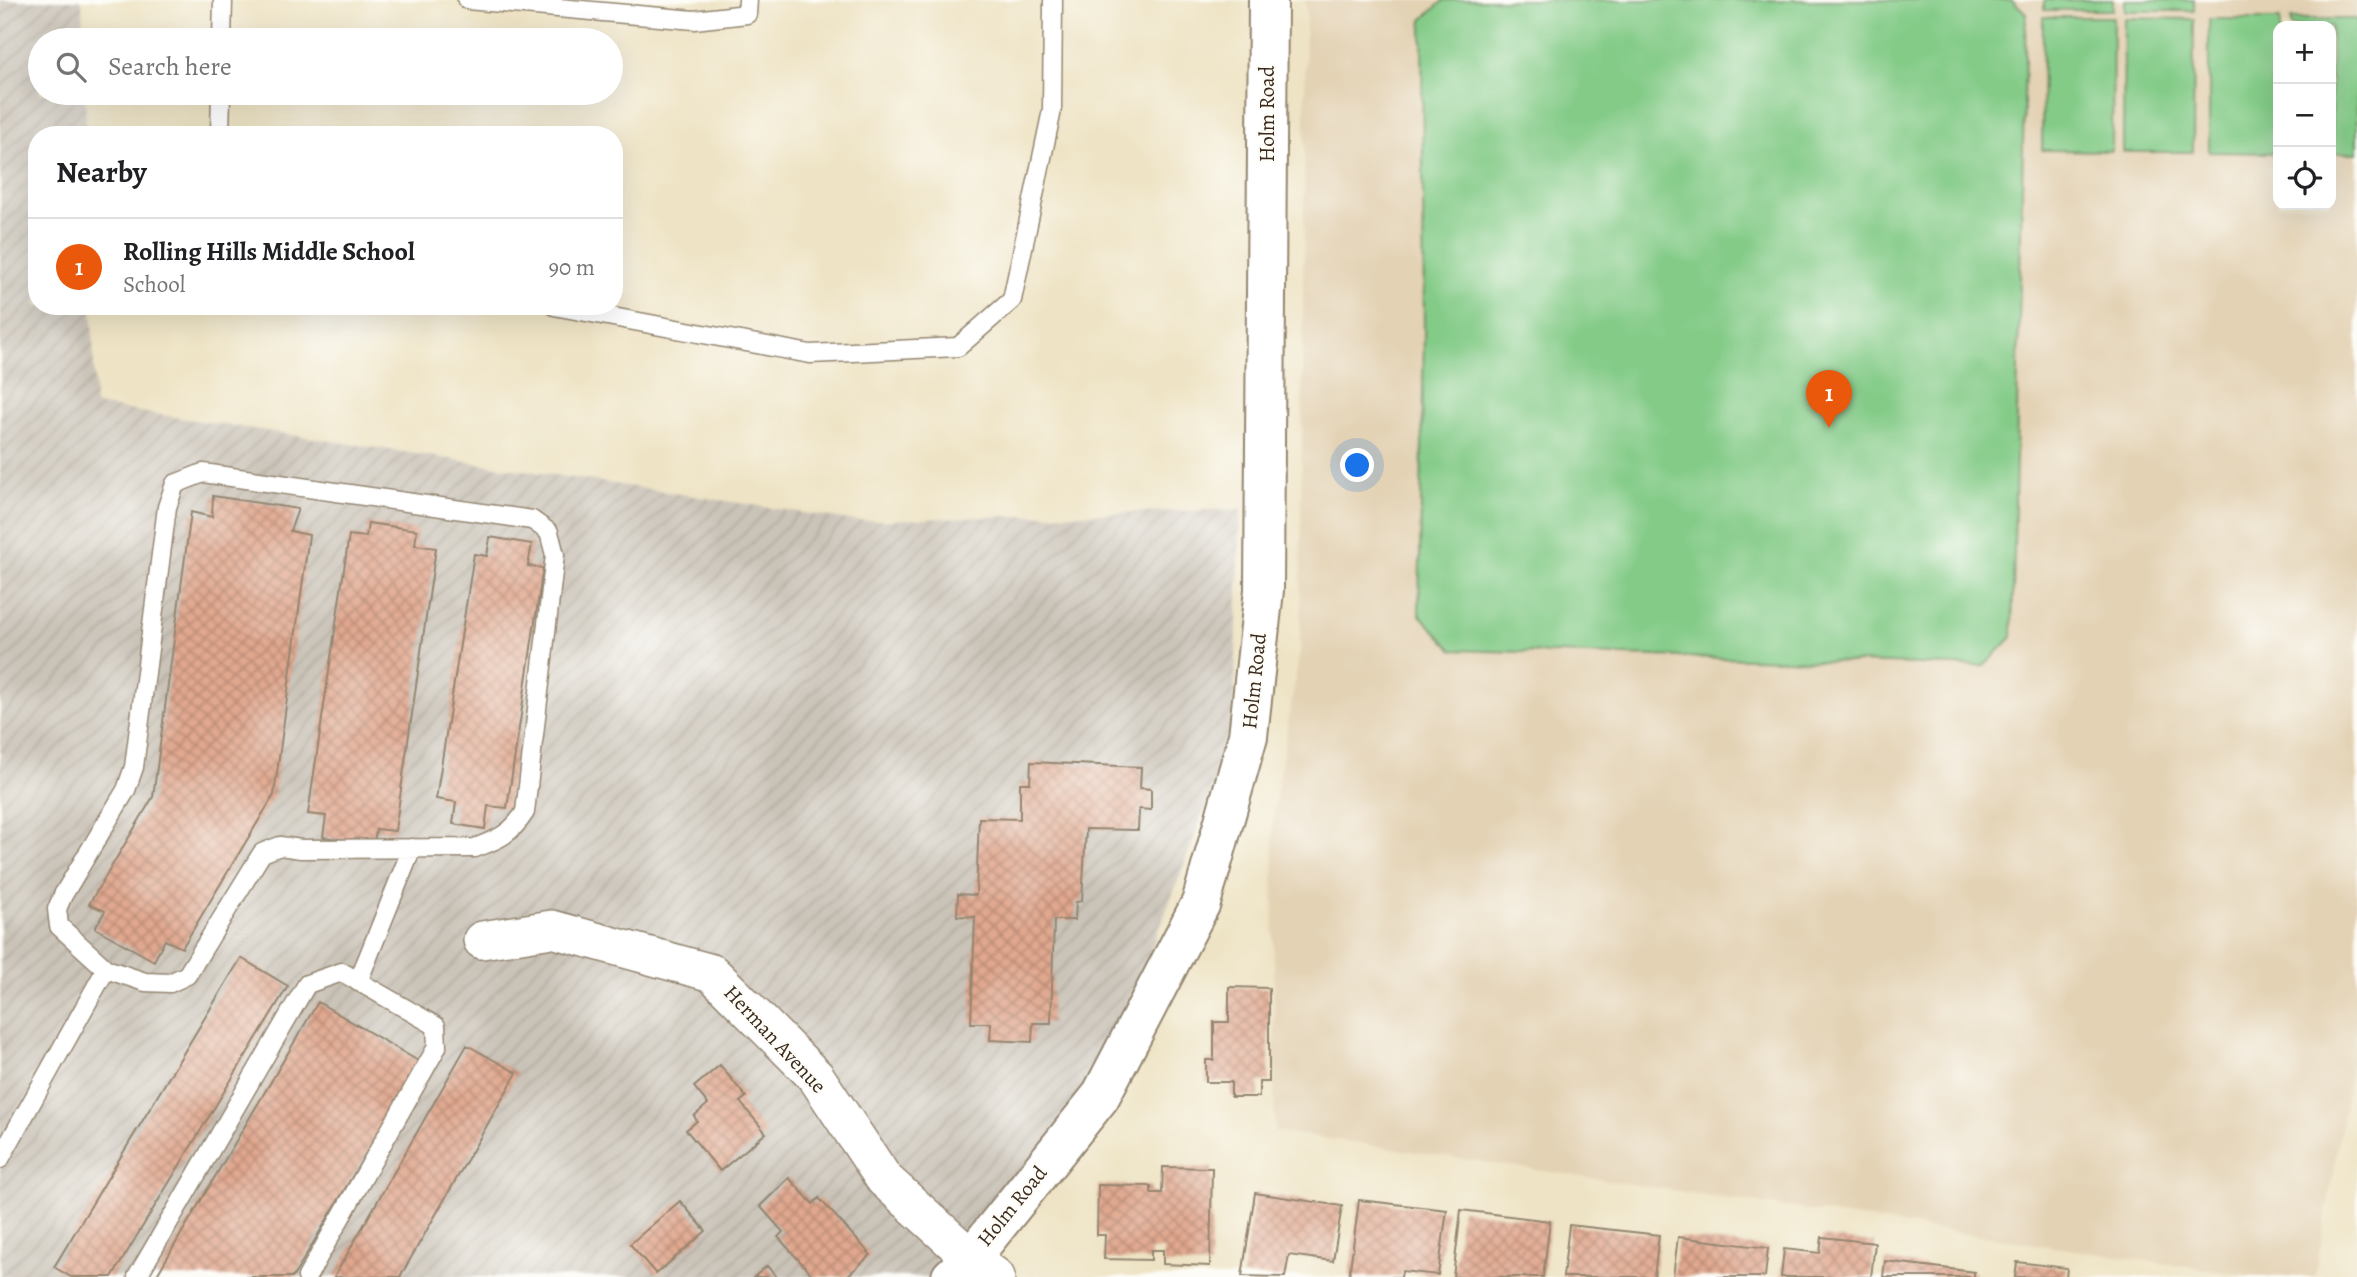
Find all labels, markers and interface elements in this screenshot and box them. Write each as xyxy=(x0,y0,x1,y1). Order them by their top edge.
map controls xyxy=(2273,21,2336,210)
button: + xyxy=(2273,21,2336,84)
search box xyxy=(28,28,623,105)
icon: search xyxy=(52,48,90,86)
text: Search here xyxy=(108,49,232,84)
street label: Holm Road xyxy=(1253,65,1281,162)
button: − xyxy=(2273,84,2336,147)
button: locate xyxy=(2273,147,2336,210)
text: Nearby xyxy=(56,152,147,192)
text: Rolling Hills Middle School xyxy=(123,234,415,269)
text: 1 xyxy=(75,252,83,283)
text: 90 m xyxy=(549,252,595,283)
text: School xyxy=(123,269,185,300)
pin: 1 xyxy=(1806,370,1852,428)
your location xyxy=(1340,448,1374,482)
street label: Holm Road xyxy=(1235,631,1273,730)
street label: Herman Avenue xyxy=(718,979,832,1099)
street label: Holm Road xyxy=(971,1159,1054,1252)

